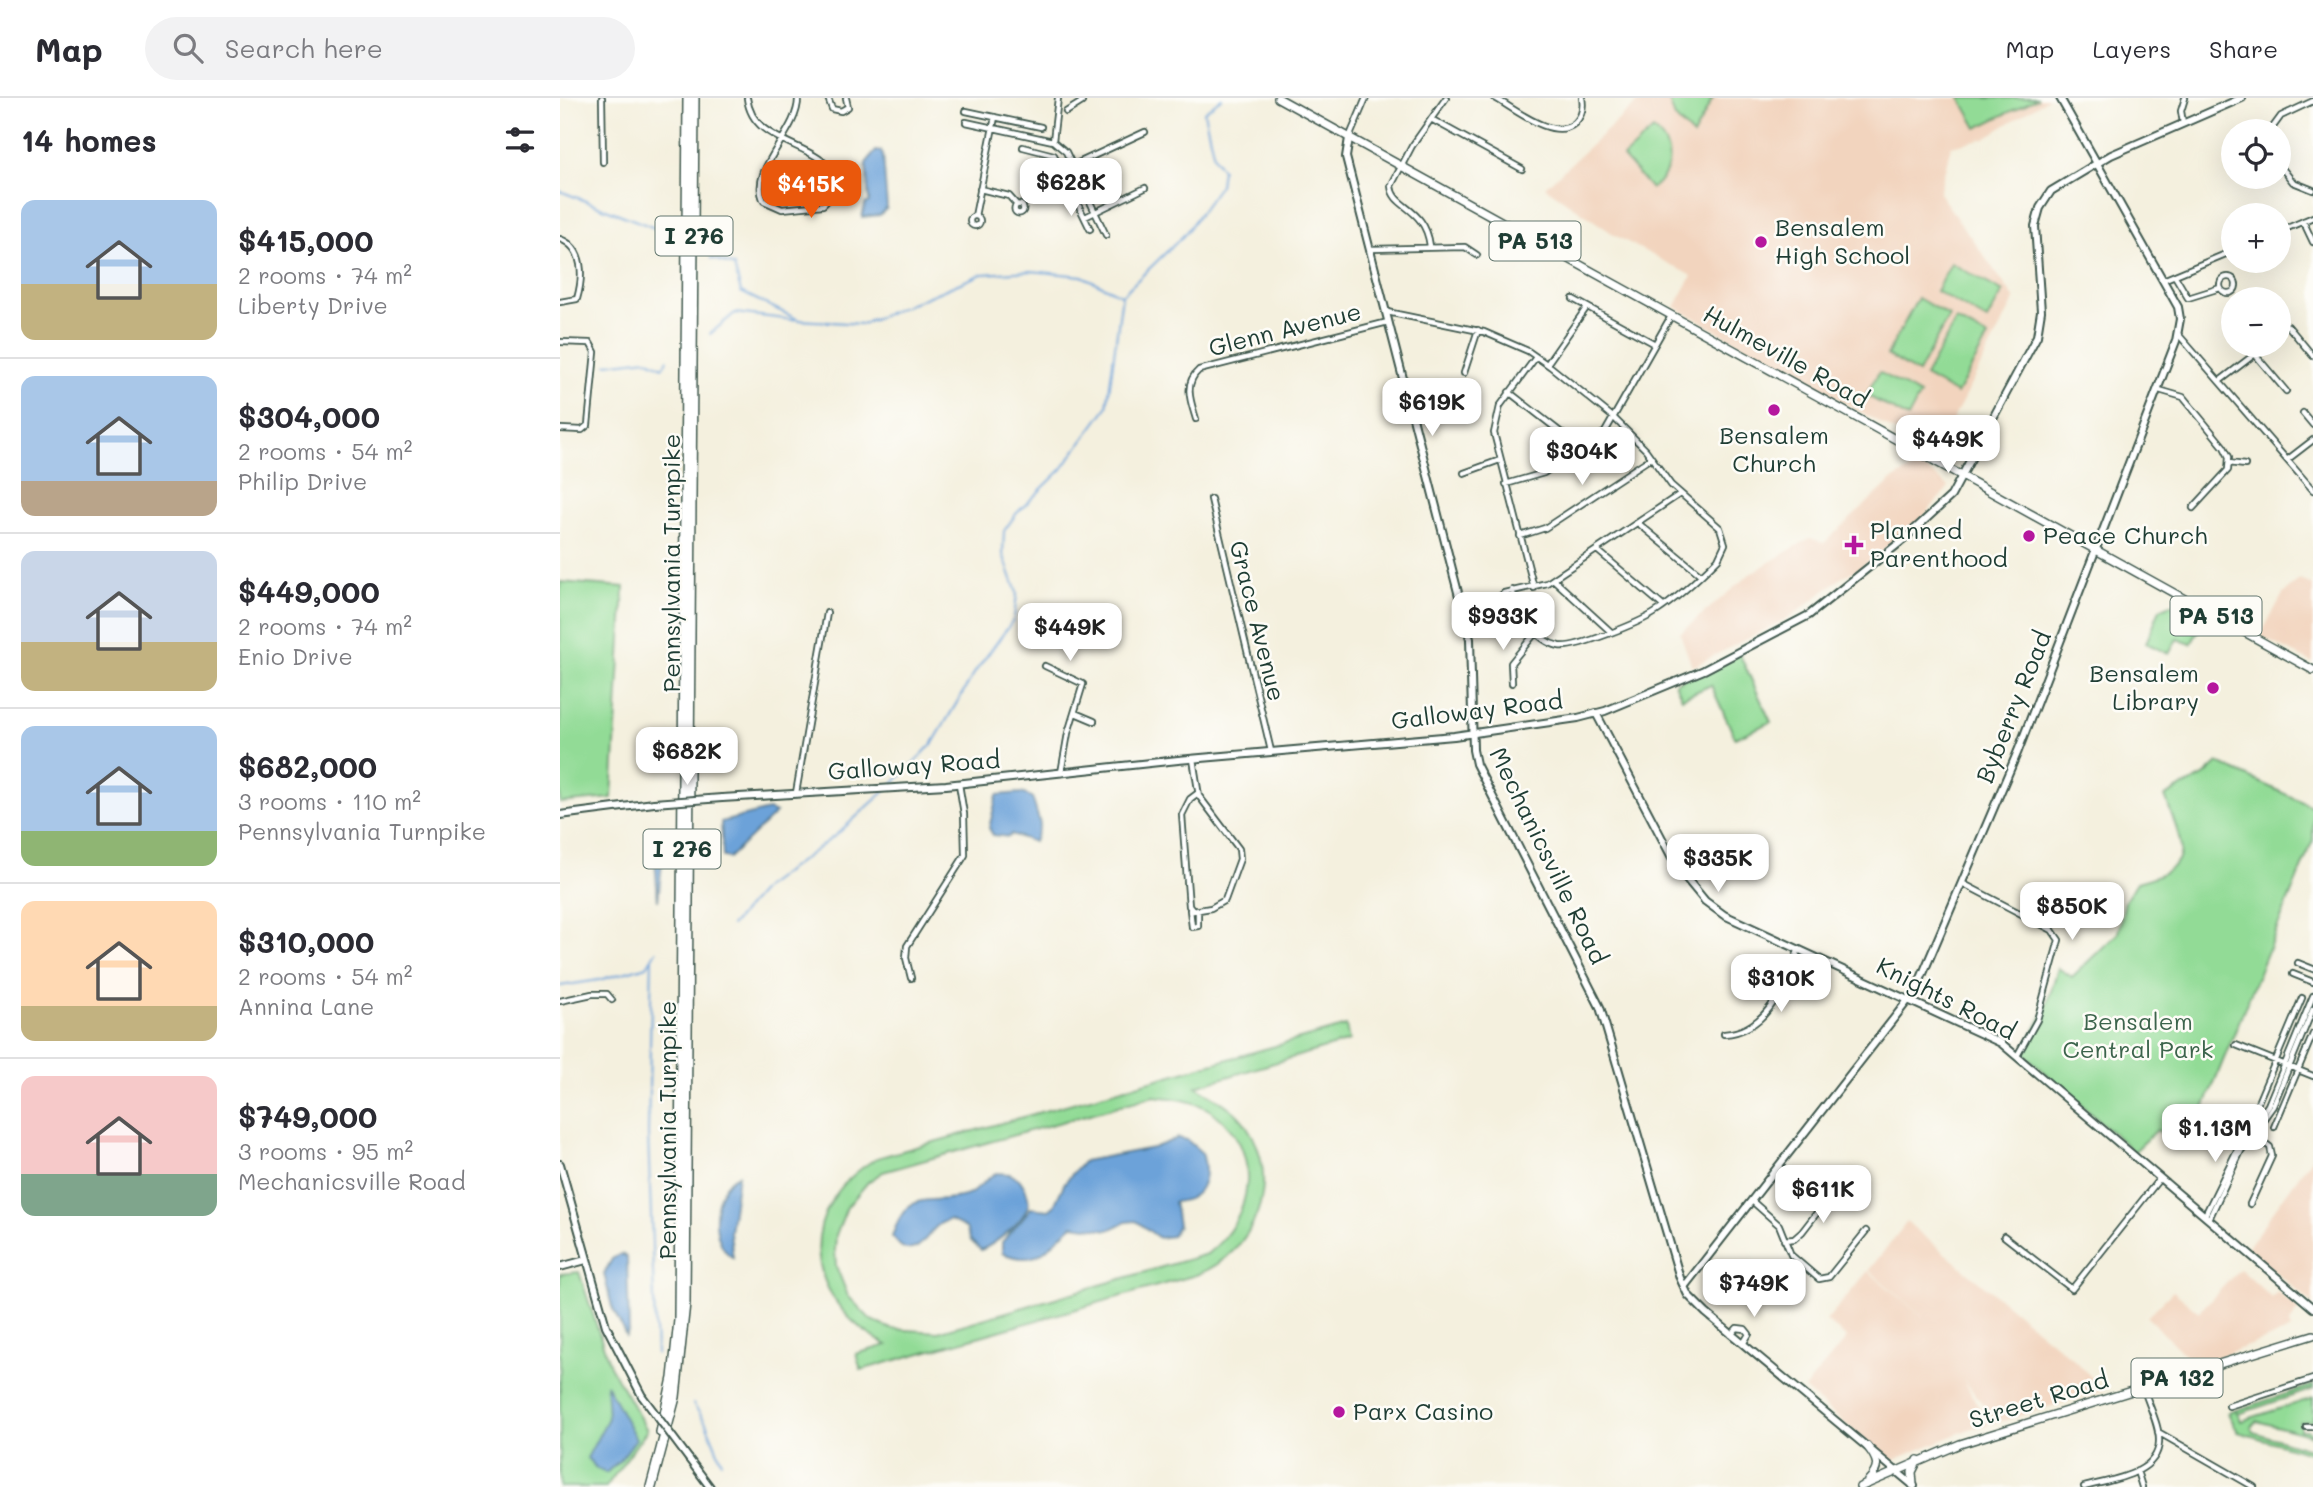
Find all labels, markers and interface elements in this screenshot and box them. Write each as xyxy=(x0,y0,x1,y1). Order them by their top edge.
search box xyxy=(145,17,635,80)
text: Map xyxy=(35,27,103,70)
icon: search xyxy=(169,29,207,67)
text: Search here xyxy=(225,31,383,65)
text: Map xyxy=(2006,33,2054,64)
text: Layers xyxy=(2092,33,2171,64)
text: Share xyxy=(2209,33,2278,64)
map controls xyxy=(2221,119,2291,357)
button: locate xyxy=(2221,119,2291,189)
text: 14 homes xyxy=(21,120,157,160)
icon: filters xyxy=(501,121,539,159)
pin: $628K xyxy=(1022,158,1120,218)
pin: $415K xyxy=(762,160,860,220)
text: $628K xyxy=(1036,166,1106,196)
text: $415K xyxy=(777,168,845,198)
button: + xyxy=(2221,203,2291,273)
place label: Bensalem High School xyxy=(1775,211,1910,270)
road number: I 276 xyxy=(656,217,732,256)
text: $415,000 xyxy=(238,220,373,260)
road number: PA 513 xyxy=(1490,222,1580,260)
icon: home xyxy=(77,228,161,312)
marker: Bensalem High School xyxy=(1753,234,1769,250)
text: 2 rooms · 74 m² xyxy=(238,260,412,290)
button: − xyxy=(2221,287,2291,357)
text: Liberty Drive xyxy=(238,290,388,320)
street label: Glenn Avenue xyxy=(1205,295,1364,362)
street label: Hulmeville Road xyxy=(1698,297,1875,414)
pin: $619K xyxy=(1383,378,1481,438)
text: $619K xyxy=(1398,386,1466,416)
text: $304,000 xyxy=(238,396,380,436)
marker: Bensalem Church xyxy=(1766,402,1782,418)
icon: home xyxy=(77,404,161,488)
pin: $449K xyxy=(1899,416,1997,475)
place label: Bensalem Church xyxy=(1719,419,1829,478)
text: $449K xyxy=(1912,423,1984,453)
pin: $304K xyxy=(1533,428,1631,487)
street label: Pennsylvania Turnpike xyxy=(655,434,686,692)
text: $304K xyxy=(1546,435,1618,465)
text: 2 rooms · 54 m² xyxy=(238,436,413,466)
text: Philip Drive xyxy=(238,466,367,496)
place label: Planned Parenthood xyxy=(1870,514,2008,573)
place label: Peace Church xyxy=(2043,519,2208,550)
marker: Peace Church xyxy=(2021,528,2037,544)
marker: Planned Parenthood xyxy=(1844,535,1864,555)
street label: Grace Avenue xyxy=(1224,537,1293,704)
text: $449,000 xyxy=(238,571,380,611)
icon: home xyxy=(77,579,161,663)
pin: $933K xyxy=(1454,592,1552,652)
road number: PA 513 xyxy=(2170,596,2262,636)
text: $933K xyxy=(1468,600,1538,630)
pin: $449K xyxy=(1021,603,1119,663)
text: 2 rooms · 74 m² xyxy=(238,611,412,641)
text: $449K xyxy=(1034,611,1106,641)
street label: Byberry Road xyxy=(1968,626,2057,787)
text: Enio Drive xyxy=(238,641,353,671)
place label: Bensalem Library xyxy=(2089,657,2199,716)
marker: Bensalem Library xyxy=(2205,680,2221,696)
street label: Galloway Road xyxy=(1389,684,1564,735)
pin: $682K xyxy=(638,728,736,787)
text: $682K xyxy=(652,735,722,765)
street label: Mechanicsville Road xyxy=(1483,742,1615,969)
street label: Galloway Road xyxy=(827,743,1001,786)
text: $682,000 xyxy=(238,746,377,786)
icon: home xyxy=(77,754,161,838)
text: 3 rooms · 110 m² xyxy=(238,786,421,816)
text: Pennsylvania Turnpike xyxy=(238,816,486,846)
road number: I 276 xyxy=(643,830,720,869)
pin: $335K xyxy=(1669,834,1767,894)
text: $335K xyxy=(1683,842,1753,872)
pin: $850K xyxy=(2023,882,2121,942)
text: $850K xyxy=(2036,890,2108,920)
text: $310,000 xyxy=(238,921,374,961)
icon: home xyxy=(77,929,161,1013)
street label: Knights Road xyxy=(1872,949,2022,1046)
pin: $310K xyxy=(1732,954,1830,1014)
text: 2 rooms · 54 m² xyxy=(238,961,413,991)
text: $310K xyxy=(1747,962,1815,992)
text: Annina Lane xyxy=(238,991,374,1021)
street label: Pennsylvania Turnpike xyxy=(651,1001,682,1259)
park label: Bensalem Central Park xyxy=(2063,1005,2213,1064)
text: $749,000 xyxy=(238,1096,377,1136)
icon: home xyxy=(77,1104,161,1188)
pin: $1.13M xyxy=(2158,1104,2272,1164)
text: $1.13M xyxy=(2178,1112,2252,1142)
text: 3 rooms · 95 m² xyxy=(238,1136,413,1166)
text: Mechanicsville Road xyxy=(238,1166,466,1196)
pin: $611K xyxy=(1774,1166,1872,1225)
text: $611K xyxy=(1791,1173,1855,1203)
pin: $749K xyxy=(1705,1260,1803,1319)
text: $749K xyxy=(1719,1267,1789,1297)
road number: PA 132 xyxy=(2132,1358,2222,1398)
street label: Street Road xyxy=(1965,1363,2112,1434)
place label: Parx Casino xyxy=(1353,1395,1493,1426)
marker: Parx Casino xyxy=(1331,1404,1347,1420)

